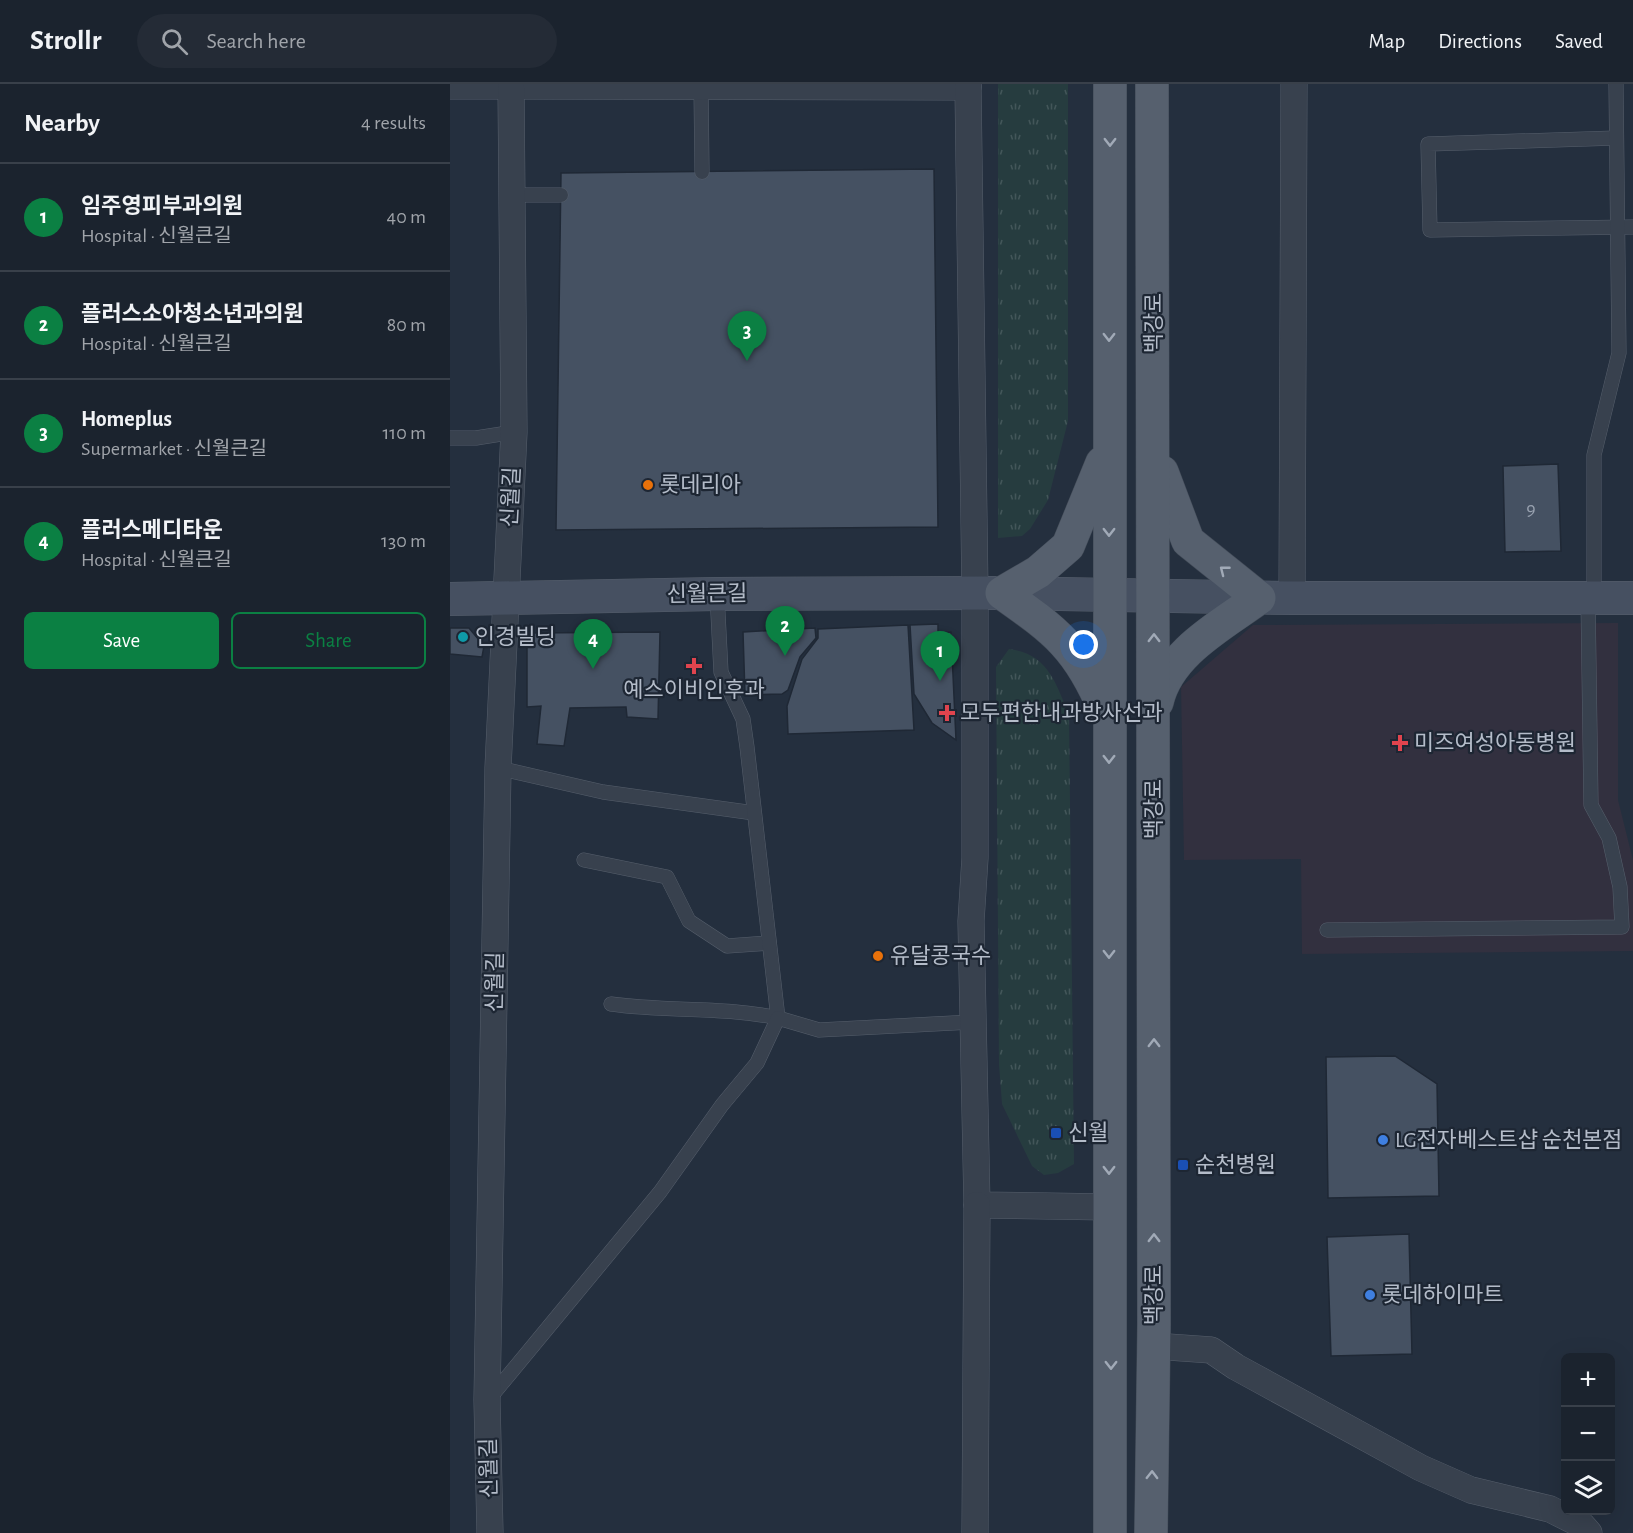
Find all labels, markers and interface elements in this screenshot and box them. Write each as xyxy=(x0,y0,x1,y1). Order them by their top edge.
search box xyxy=(137,14,557,68)
icon: search xyxy=(158,25,191,58)
text: Strollr xyxy=(30,27,101,55)
text: Search here xyxy=(206,30,306,52)
text: Map xyxy=(1369,31,1405,52)
text: Directions xyxy=(1438,31,1522,52)
text: Saved xyxy=(1555,31,1603,52)
text: Nearby xyxy=(24,110,100,136)
text: 4 results xyxy=(361,113,426,133)
one-way arrow xyxy=(1104,138,1116,147)
text: 임주영피부과의원 xyxy=(81,195,243,217)
text: 1 xyxy=(40,207,47,227)
text: 40 m xyxy=(387,207,426,227)
text: Hospital · 신월큰길 xyxy=(81,226,232,246)
street label: 백강로 xyxy=(1142,293,1165,353)
text: 플러스소아청소년과의원 xyxy=(81,303,304,325)
pin: 3 xyxy=(728,312,766,361)
text: 2 xyxy=(39,315,48,335)
text: 80 m xyxy=(387,315,426,335)
one-way arrow xyxy=(1103,333,1115,342)
text: Hospital · 신월큰길 xyxy=(81,334,232,354)
text: Homeplus xyxy=(81,408,172,430)
text: 3 xyxy=(39,423,48,443)
text: 110 m xyxy=(382,423,426,443)
text: Supermarket · 신월큰길 xyxy=(81,439,267,459)
street label: 신월길 xyxy=(497,466,524,528)
place label: 롯데리아 xyxy=(660,474,741,496)
marker: 롯데리아 xyxy=(641,478,655,492)
house number: 9 xyxy=(1526,499,1536,519)
text: 플러스메디타운 xyxy=(81,519,223,541)
one-way arrow xyxy=(1103,528,1115,537)
text: 4 xyxy=(38,531,49,551)
text: 130 m xyxy=(381,531,426,551)
text: Hospital · 신월큰길 xyxy=(81,550,232,570)
one-way arrow xyxy=(1220,566,1231,577)
street label: 신월큰길 xyxy=(666,581,748,606)
pin: 2 xyxy=(766,606,804,656)
button: Save xyxy=(24,612,219,669)
button: Share xyxy=(231,612,426,669)
pin: 4 xyxy=(574,620,612,669)
place label: 인경빌딩 xyxy=(475,625,556,648)
marker: 인경빌딩 xyxy=(456,630,470,644)
your location xyxy=(1069,630,1098,659)
pin: 1 xyxy=(920,632,960,681)
one-way arrow xyxy=(1148,633,1160,642)
marker: 예스이비인후과 xyxy=(685,657,703,675)
place label: 예스이비인후과 xyxy=(623,678,765,701)
place label: 모두편한내과방사선과 xyxy=(960,701,1162,724)
marker: 모두편한내과방사선과 xyxy=(938,704,956,722)
place label: 미즈여성아동병원 xyxy=(1414,731,1576,754)
marker: 미즈여성아동병원 xyxy=(1391,734,1409,752)
one-way arrow xyxy=(1103,754,1115,763)
street label: 백강로 xyxy=(1142,779,1165,839)
place label: 유달콩국수 xyxy=(890,944,991,967)
marker: 유달콩국수 xyxy=(871,949,885,963)
one-way arrow xyxy=(1103,949,1115,958)
street label: 신월길 xyxy=(482,951,507,1013)
one-way arrow xyxy=(1148,1038,1160,1047)
place label: 신월 xyxy=(1068,1121,1108,1144)
marker: 신월 xyxy=(1049,1126,1063,1140)
place label: LG전자베스트샵 순천본점 xyxy=(1395,1128,1623,1151)
marker: LG전자베스트샵 순천본점 xyxy=(1376,1133,1390,1147)
place label: 순천병원 xyxy=(1195,1153,1276,1176)
marker: 순천병원 xyxy=(1176,1158,1190,1172)
one-way arrow xyxy=(1103,1165,1115,1174)
one-way arrow xyxy=(1148,1233,1160,1242)
street label: 백강로 xyxy=(1142,1265,1165,1325)
place label: 롯데하이마트 xyxy=(1382,1283,1503,1306)
marker: 롯데하이마트 xyxy=(1363,1288,1377,1302)
map controls xyxy=(1561,1353,1615,1515)
button: + xyxy=(1561,1353,1615,1407)
one-way arrow xyxy=(1105,1360,1117,1369)
button: − xyxy=(1561,1407,1615,1461)
street label: 신월길 xyxy=(476,1437,501,1499)
button: layers xyxy=(1561,1461,1615,1515)
one-way arrow xyxy=(1146,1470,1158,1479)

